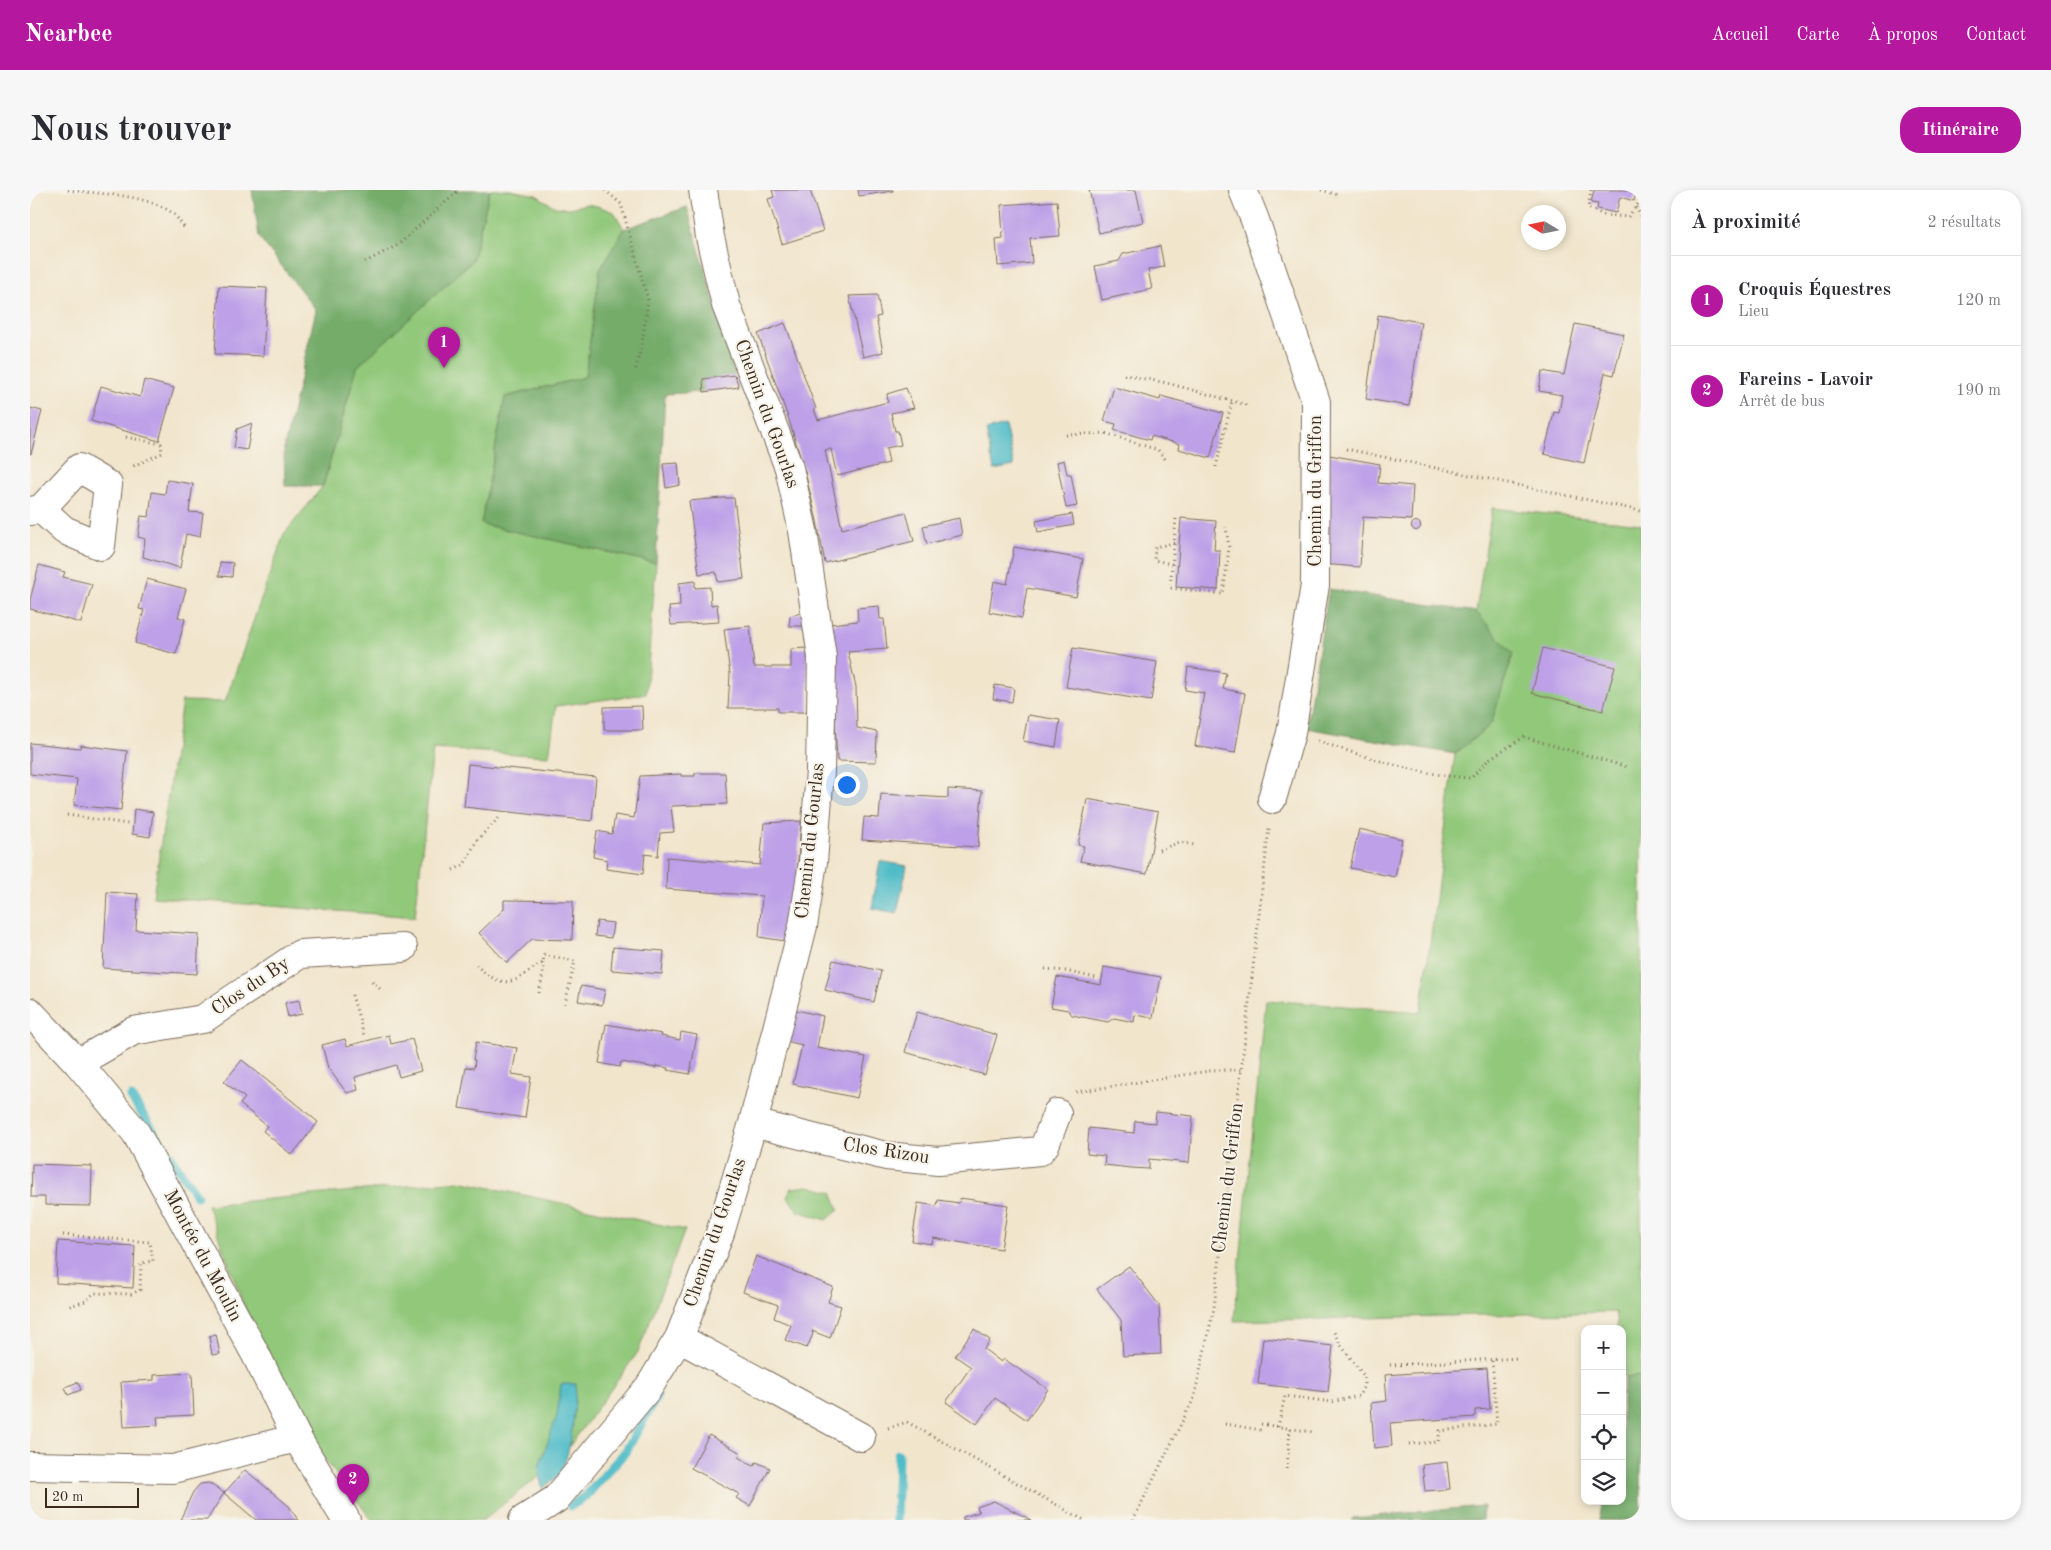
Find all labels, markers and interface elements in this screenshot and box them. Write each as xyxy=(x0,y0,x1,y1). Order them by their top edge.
text: Nearbee xyxy=(25,23,113,47)
text: Accueil xyxy=(1711,26,1769,44)
text: Carte xyxy=(1797,26,1839,44)
text: À propos xyxy=(1867,26,1938,44)
text: Contact xyxy=(1966,26,2026,44)
button: Itinéraire xyxy=(1900,107,2021,153)
text: Nous trouver xyxy=(30,113,232,148)
north arrow xyxy=(1521,205,1566,250)
text: À proximité xyxy=(1691,212,1801,233)
text: 2 résultats xyxy=(1927,215,2001,231)
text: Croquis Équestres xyxy=(1738,281,1891,300)
text: 1 xyxy=(1702,293,1712,309)
text: 120 m xyxy=(1956,293,2001,309)
text: Lieu xyxy=(1738,304,1769,320)
pin: 1 xyxy=(428,327,460,368)
street label: Chemin du Gourlas xyxy=(730,337,802,491)
text: Fareins - Lavoir xyxy=(1738,371,1873,390)
text: 2 xyxy=(1702,383,1712,399)
text: 190 m xyxy=(1956,383,2001,399)
text: Arrêt de bus xyxy=(1738,394,1825,410)
street label: Chemin du Griffon xyxy=(1307,415,1326,567)
street label: Chemin du Gourlas xyxy=(793,762,829,920)
your location xyxy=(834,772,860,798)
street label: Clos du By xyxy=(209,954,293,1020)
street label: Chemin du Griffon xyxy=(1210,1102,1248,1254)
street label: Clos Rizou xyxy=(841,1136,931,1168)
street label: Chemin du Gourlas xyxy=(681,1156,751,1310)
street label: Montée du Moulin xyxy=(159,1187,245,1325)
map controls xyxy=(1581,1325,1626,1505)
button: + xyxy=(1581,1325,1626,1370)
button: − xyxy=(1581,1370,1626,1415)
button: locate xyxy=(1581,1415,1626,1460)
button: layers xyxy=(1581,1460,1626,1505)
pin: 2 xyxy=(337,1464,369,1505)
scale bar xyxy=(45,1485,139,1508)
text: 20 m xyxy=(52,1490,83,1504)

